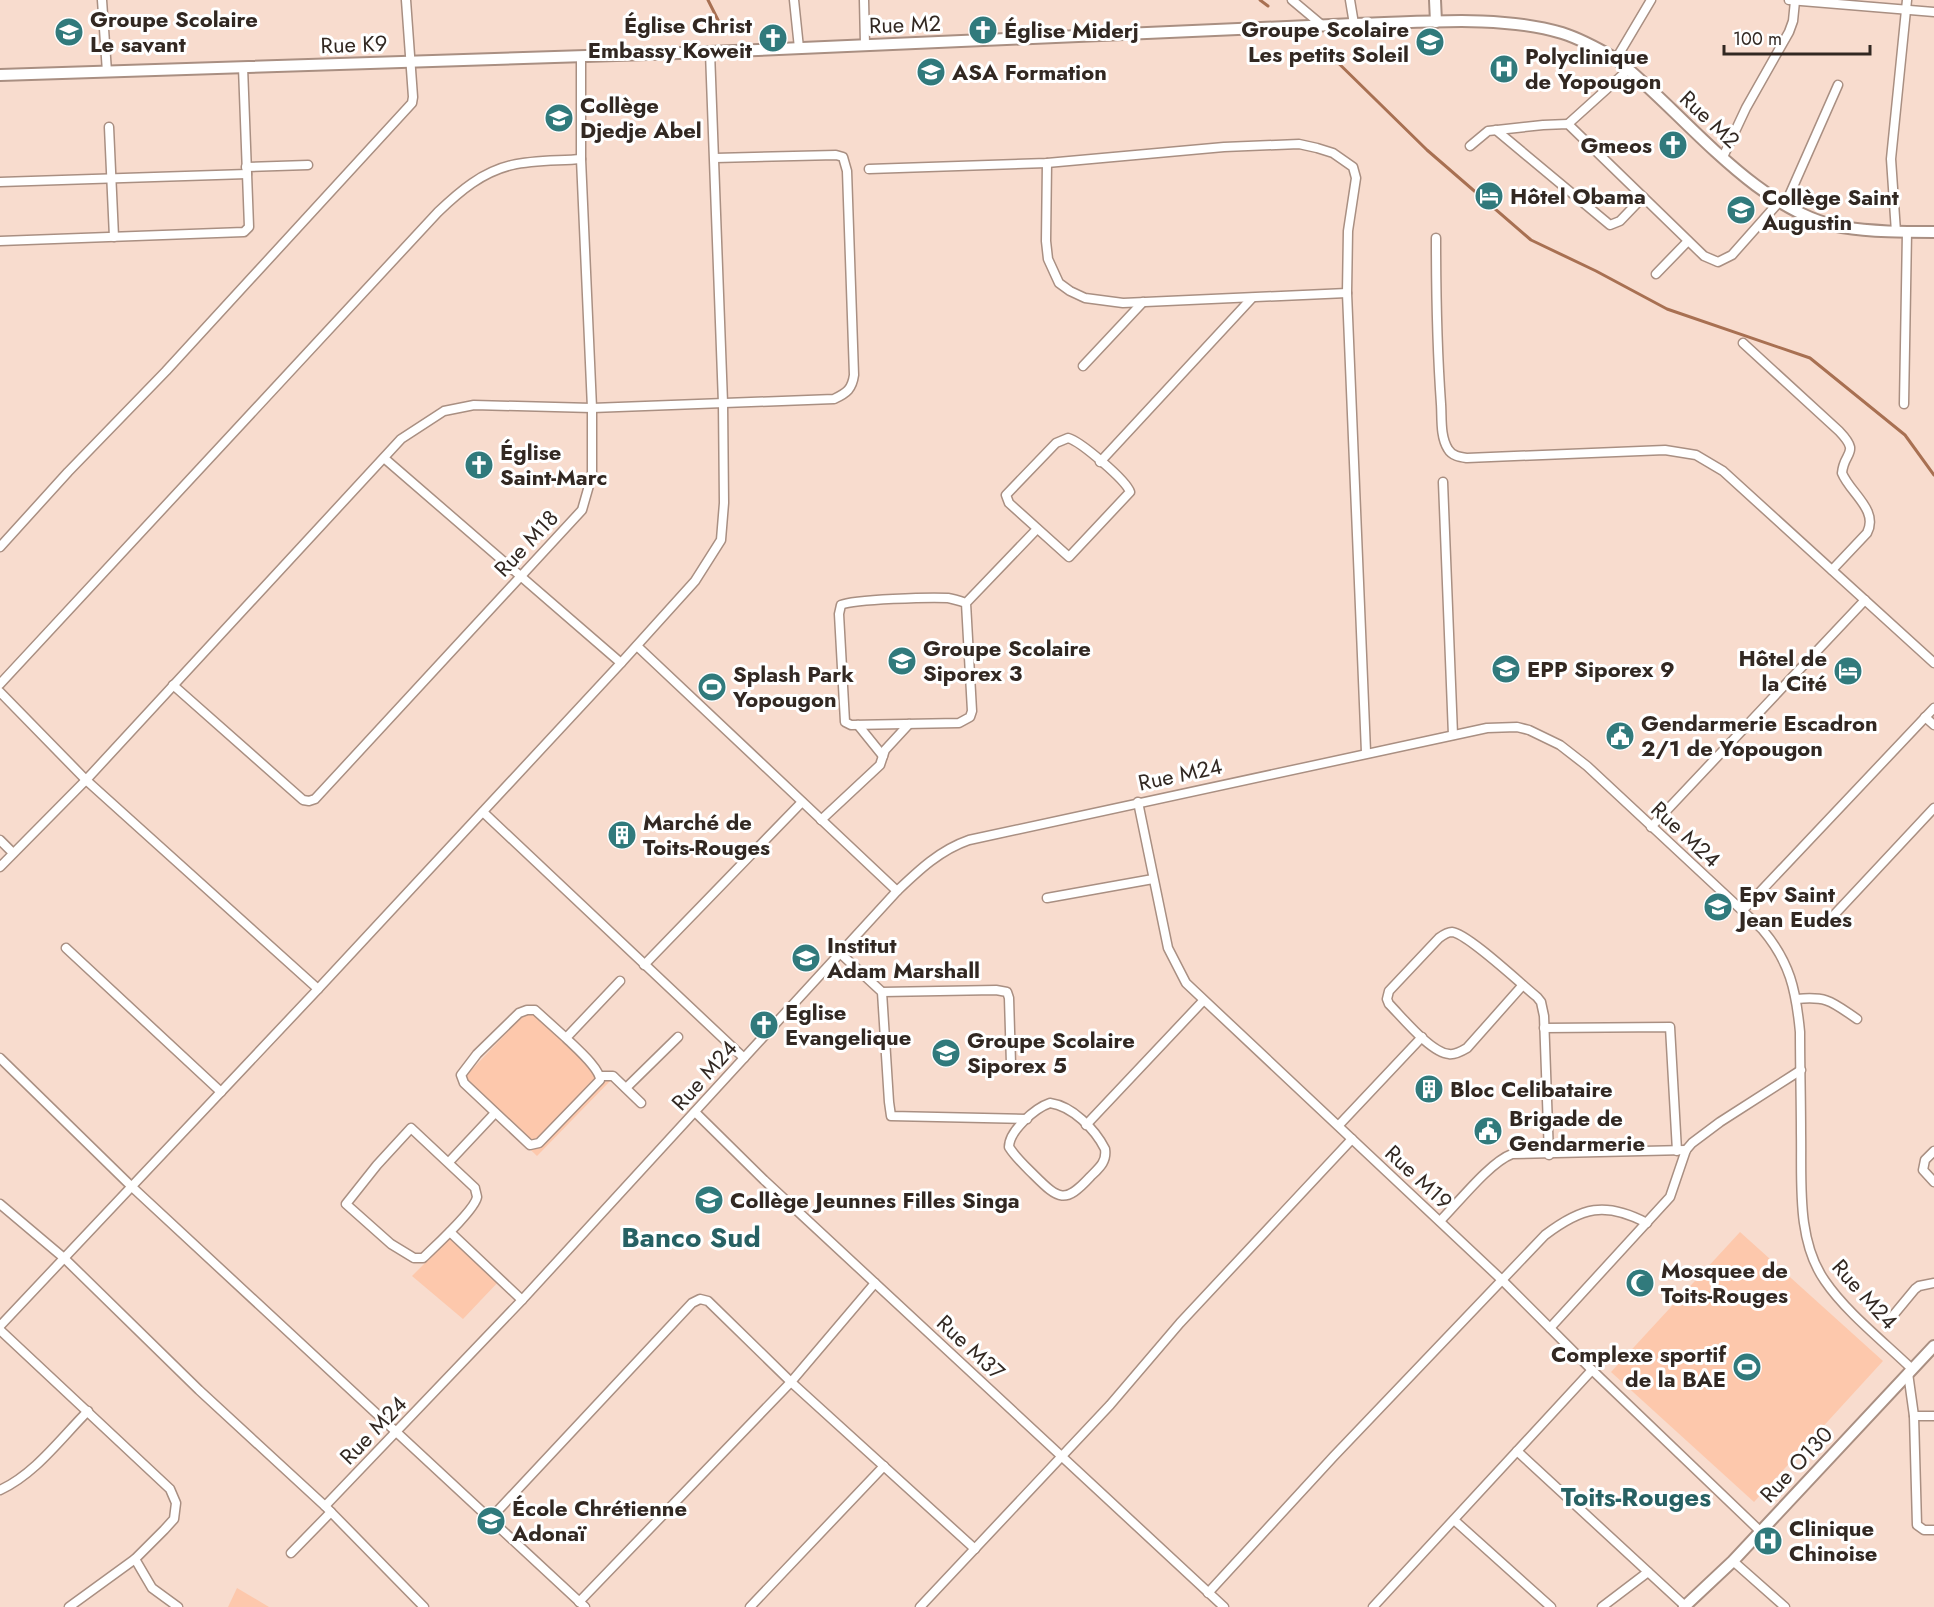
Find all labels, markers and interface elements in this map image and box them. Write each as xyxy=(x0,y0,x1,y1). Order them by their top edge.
place label: Groupe Scolaire Le savant xyxy=(90,3,258,60)
street label: Rue M2 xyxy=(868,7,942,41)
place label: Église Christ Embassy Koweit xyxy=(588,9,752,66)
place label: Groupe Scolaire Les petits Soleil xyxy=(1241,13,1409,70)
church icon: Église Miderj xyxy=(967,14,999,46)
place label: Église Miderj xyxy=(1004,14,1139,46)
school or university icon: Groupe Scolaire Le savant xyxy=(53,16,85,48)
scale bar xyxy=(1724,18,1870,56)
church icon: Église Christ Embassy Koweit xyxy=(757,22,789,54)
school or university icon: Groupe Scolaire Les petits Soleil xyxy=(1414,26,1446,58)
text: 100 m xyxy=(1733,26,1782,52)
street label: Rue K9 xyxy=(320,27,388,61)
place label: Polyclinique de Yopougon xyxy=(1525,40,1661,97)
hospital icon: Polyclinique de Yopougon xyxy=(1488,53,1520,85)
school or university icon: ASA Formation xyxy=(915,56,947,88)
place label: ASA Formation xyxy=(951,56,1107,88)
street label: Rue M2 xyxy=(1673,83,1747,155)
place label: Collège Djedje Abel xyxy=(580,89,702,146)
school or university icon: Collège Djedje Abel xyxy=(543,102,575,134)
place label: Gmeos xyxy=(1580,129,1652,161)
church icon: Gmeos xyxy=(1657,129,1689,161)
hotel icon: Hôtel Obama xyxy=(1473,180,1505,212)
place label: Hôtel Obama xyxy=(1510,180,1646,212)
place label: Collège Saint Augustin xyxy=(1761,181,1899,238)
school or university icon: Collège Saint Augustin xyxy=(1725,194,1757,226)
place label: Église Saint-Marc xyxy=(500,436,607,493)
church icon: Église Saint-Marc xyxy=(463,449,495,481)
street label: Rue M18 xyxy=(486,502,566,584)
place label: Groupe Scolaire Siporex 3 xyxy=(923,632,1091,689)
place label: Hôtel de la Cité xyxy=(1738,642,1827,699)
school or university icon: Groupe Scolaire Siporex 3 xyxy=(886,645,918,677)
school or university icon: EPP Siporex 9 xyxy=(1490,653,1522,685)
place label: EPP Siporex 9 xyxy=(1527,653,1675,685)
hotel icon: Hôtel de la Cité xyxy=(1832,655,1864,687)
place label: Splash Park Yopougon xyxy=(732,658,854,715)
sports icon: Splash Park Yopougon xyxy=(696,671,728,703)
place label: Gendarmerie Escadron 2/1 de Yopougon xyxy=(1641,707,1878,764)
public building icon: Gendarmerie Escadron 2/1 de Yopougon xyxy=(1604,720,1636,752)
street label: Rue M24 xyxy=(1135,749,1225,798)
street label: Rue M24 xyxy=(1644,793,1728,875)
place label: Marché de Toits-Rouges xyxy=(643,806,770,863)
building icon: Marché de Toits-Rouges xyxy=(606,819,638,851)
place label: Epv Saint Jean Eudes xyxy=(1735,878,1852,935)
school or university icon: Epv Saint Jean Eudes xyxy=(1702,891,1734,923)
place label: Institut Adam Marshall xyxy=(826,929,980,986)
school or university icon: Institut Adam Marshall xyxy=(790,942,822,974)
place label: Eglise Evangelique xyxy=(785,996,911,1053)
church icon: Eglise Evangelique xyxy=(748,1009,780,1041)
place label: Groupe Scolaire Siporex 5 xyxy=(967,1024,1135,1081)
street label: Rue M24 xyxy=(664,1033,744,1117)
school or university icon: Groupe Scolaire Siporex 5 xyxy=(930,1037,962,1069)
building icon: Bloc Celibataire xyxy=(1413,1073,1445,1105)
place label: Bloc Celibataire xyxy=(1450,1073,1613,1105)
place label: Brigade de Gendarmerie xyxy=(1509,1102,1645,1159)
public building icon: Brigade de Gendarmerie xyxy=(1472,1115,1504,1147)
street label: Rue M19 xyxy=(1378,1137,1460,1217)
school or university icon: Collège Jeunnes Filles Singa xyxy=(693,1184,725,1216)
place label: Collège Jeunnes Filles Singa xyxy=(730,1184,1020,1216)
district label: Banco Sud xyxy=(621,1217,761,1258)
street label: Rue M24 xyxy=(1825,1252,1905,1336)
place label: Mosquee de Toits-Rouges xyxy=(1661,1254,1788,1311)
mosque icon: Mosquee de Toits-Rouges xyxy=(1624,1267,1656,1299)
street label: Rue M37 xyxy=(930,1307,1013,1387)
place label: Complexe sportif de la BAE xyxy=(1551,1338,1727,1395)
sports icon: Complexe sportif de la BAE xyxy=(1731,1351,1763,1383)
street label: Rue M24 xyxy=(332,1388,414,1472)
street label: Rue O130 xyxy=(1752,1419,1840,1509)
district label: Toits-Rouges xyxy=(1561,1478,1711,1516)
place label: École Chrétienne Adonaï xyxy=(511,1492,687,1549)
school or university icon: École Chrétienne Adonaï xyxy=(475,1505,507,1537)
place label: Clinique Chinoise xyxy=(1789,1512,1877,1569)
hospital icon: Clinique Chinoise xyxy=(1752,1525,1784,1557)

